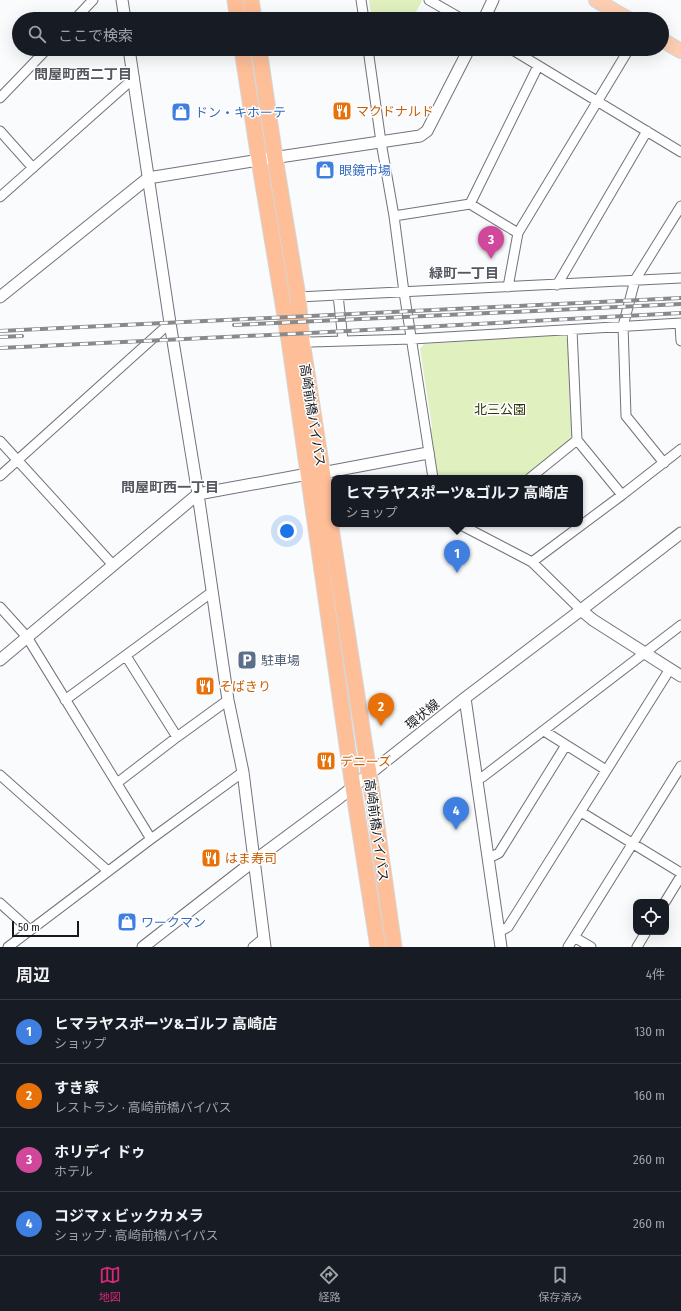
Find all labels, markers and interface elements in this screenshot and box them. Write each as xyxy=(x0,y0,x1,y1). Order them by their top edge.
search box xyxy=(12,12,669,56)
icon: search xyxy=(26,23,48,45)
text: ここで検索 xyxy=(58,27,133,45)
district label: 問屋町西二丁目 xyxy=(34,66,132,83)
restaurant icon: マクドナルド xyxy=(331,100,353,122)
shop icon: ドン・キホーテ xyxy=(170,101,192,123)
place label: マクドナルド xyxy=(356,104,434,119)
place label: ドン・キホーテ xyxy=(195,105,286,120)
shop icon: 眼鏡市場 xyxy=(314,159,336,181)
place label: 眼鏡市場 xyxy=(339,163,391,178)
pin: 3 xyxy=(478,226,504,259)
district label: 緑町一丁目 xyxy=(429,265,499,282)
street label: 高崎前橋バイパス xyxy=(297,363,328,467)
park label: 北三公園 xyxy=(474,402,526,417)
popup xyxy=(331,475,583,527)
district label: 問屋町西一丁目 xyxy=(121,479,219,496)
text: ヒマラヤスポーツ&ゴルフ 高崎店 xyxy=(345,484,569,502)
text: ショップ xyxy=(345,505,397,520)
your location xyxy=(277,521,297,541)
pin: 1 xyxy=(444,540,470,573)
parking icon: 駐車場 xyxy=(236,649,258,671)
place label: 駐車場 xyxy=(261,653,300,668)
restaurant icon: そばきり xyxy=(194,675,216,697)
place label: そばきり xyxy=(219,679,271,694)
pin: 2 xyxy=(368,693,394,726)
street label: 環状線 xyxy=(402,696,442,732)
restaurant icon: デニーズ xyxy=(315,750,337,772)
place label: デニーズ xyxy=(340,754,391,769)
street label: 高崎前橋バイパス xyxy=(362,778,391,882)
pin: 4 xyxy=(443,797,469,830)
restaurant icon: はま寿司 xyxy=(200,847,222,869)
place label: はま寿司 xyxy=(225,851,277,866)
map controls xyxy=(633,899,669,935)
button: locate xyxy=(633,899,669,935)
shop icon: ワークマン xyxy=(116,911,138,933)
place label: ワークマン xyxy=(141,915,206,930)
scale bar xyxy=(12,919,79,938)
text: 50 m xyxy=(18,921,40,934)
text: 周辺 xyxy=(16,965,50,986)
text: 4件 xyxy=(646,967,665,982)
text: ヒマラヤスポーツ&ゴルフ 高崎店 xyxy=(54,1015,277,1033)
text: 1 xyxy=(26,1024,32,1039)
text: 130 m xyxy=(634,1024,665,1039)
text: ショップ xyxy=(54,1036,106,1051)
text: すき家 xyxy=(54,1079,99,1097)
text: 2 xyxy=(26,1088,32,1103)
text: 160 m xyxy=(634,1088,665,1103)
text: レストラン · 高崎前橋バイパス xyxy=(54,1100,232,1115)
text: ホリディ ドゥ xyxy=(54,1143,146,1161)
text: 3 xyxy=(26,1152,32,1167)
text: 260 m xyxy=(633,1152,665,1167)
text: ホテル xyxy=(54,1164,93,1179)
text: コジマｘビックカメラ xyxy=(54,1207,204,1225)
text: 4 xyxy=(26,1216,32,1231)
text: 260 m xyxy=(633,1216,665,1231)
text: ショップ · 高崎前橋バイパス xyxy=(54,1228,219,1243)
tab: 地図 xyxy=(99,1264,121,1304)
tab: 経路 xyxy=(318,1264,340,1304)
tab: 保存済み xyxy=(538,1264,582,1304)

